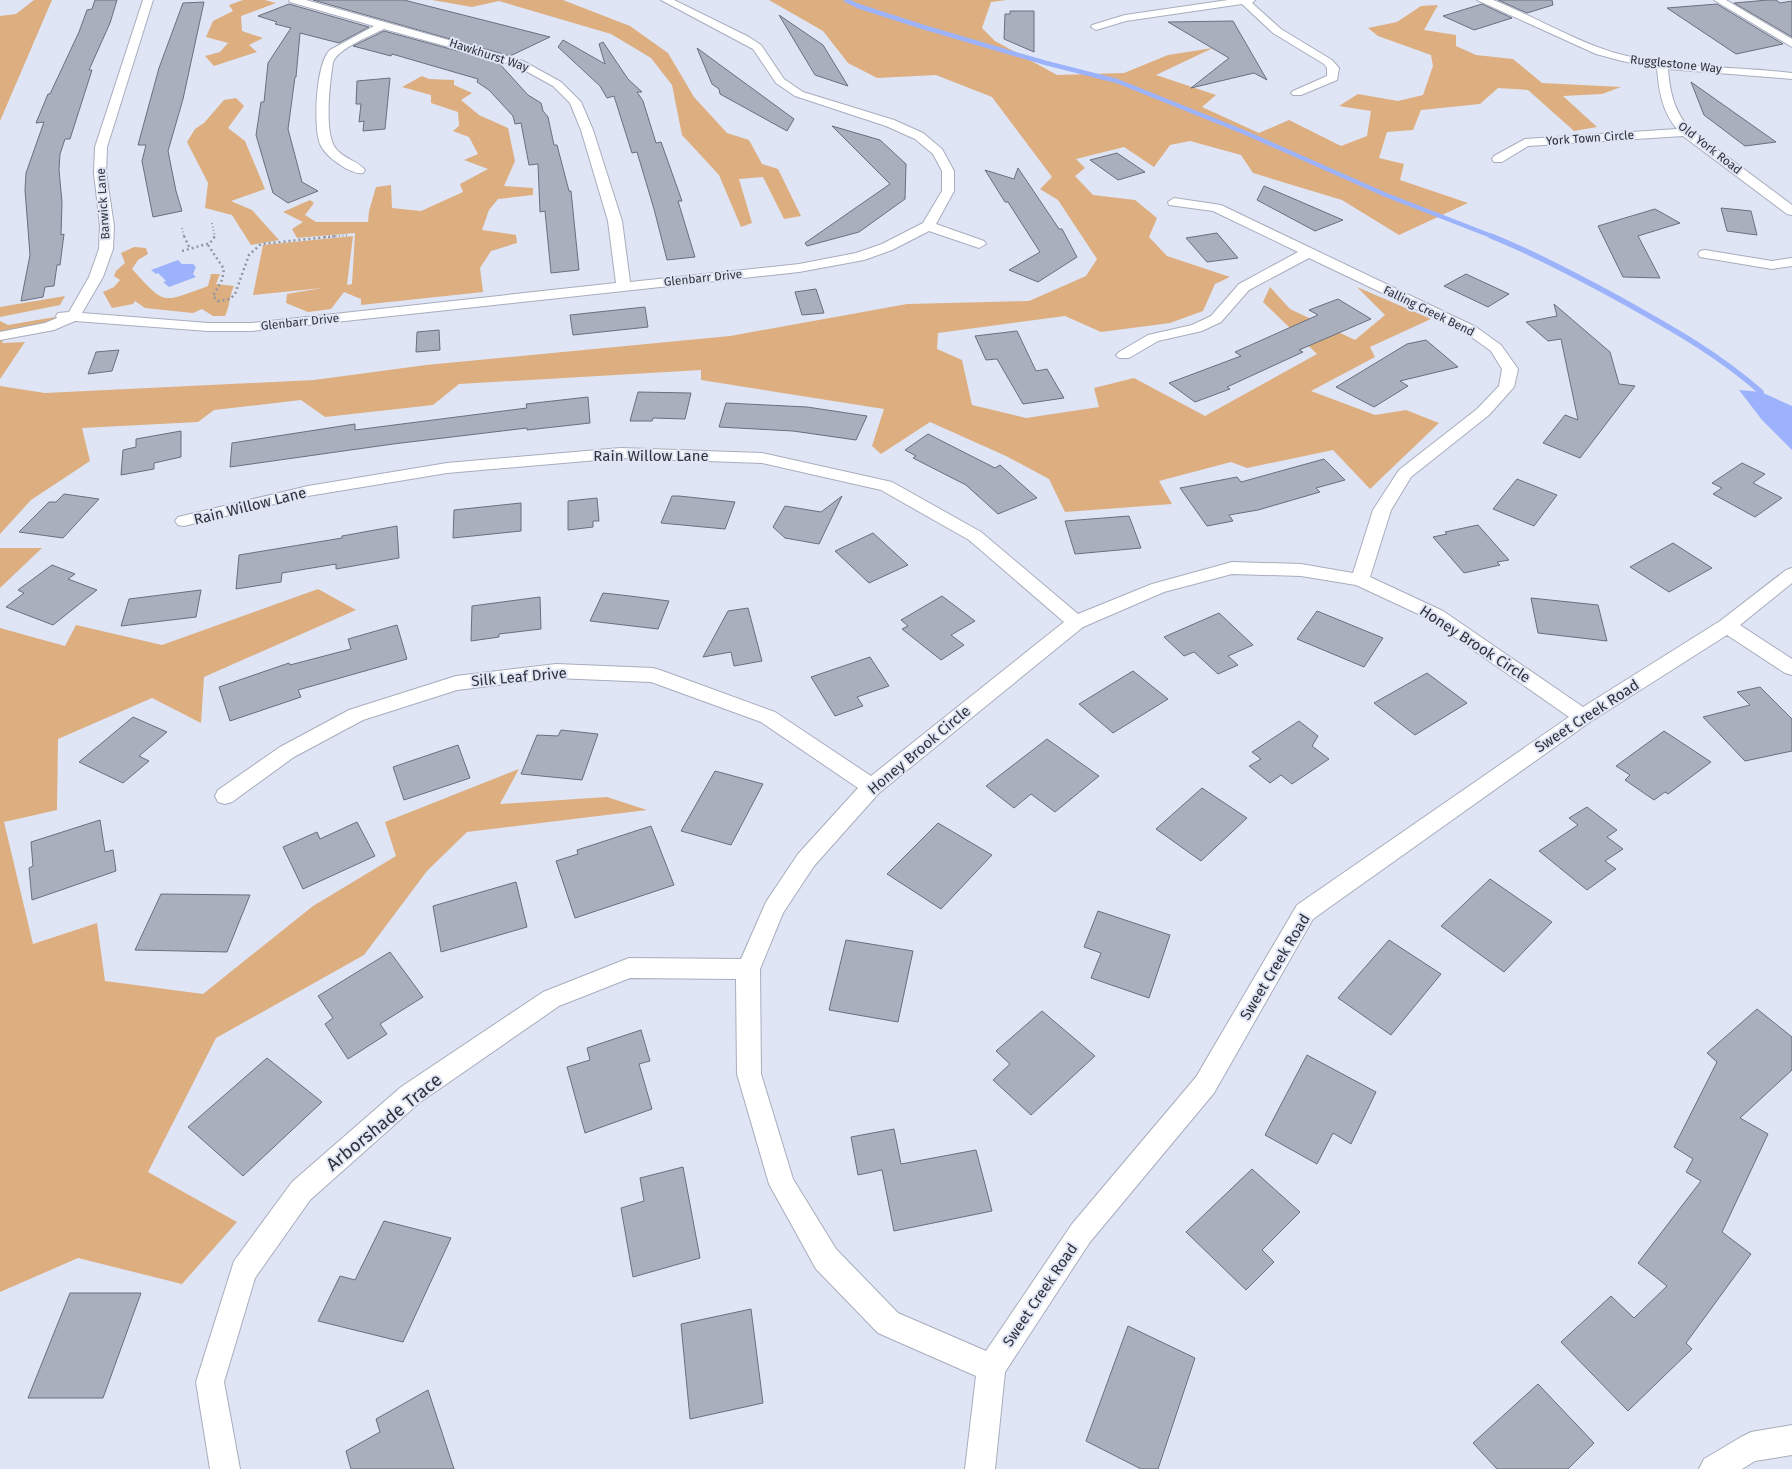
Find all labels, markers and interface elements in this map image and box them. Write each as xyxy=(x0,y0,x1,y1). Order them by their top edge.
street label: Hawkhurst Way xyxy=(447,36,531,74)
street label: Rugglestone Way xyxy=(1629,52,1723,76)
street label: Old York Road xyxy=(1675,119,1745,177)
street label: York Town Circle xyxy=(1545,128,1635,148)
street label: Barwick Lane xyxy=(94,168,112,240)
street label: Glenbarr Drive xyxy=(663,267,743,289)
street label: Falling Creek Bend xyxy=(1381,283,1477,339)
street label: Glenbarr Drive xyxy=(260,311,340,333)
street label: Rain Willow Lane xyxy=(593,447,709,465)
street label: Rain Willow Lane xyxy=(192,483,308,529)
street label: Honey Brook Circle xyxy=(1416,601,1534,687)
street label: Silk Leaf Drive xyxy=(470,664,568,690)
street label: Sweet Creek Road xyxy=(1531,676,1643,756)
street label: Honey Brook Circle xyxy=(864,702,974,798)
street label: Sweet Creek Road xyxy=(1236,911,1314,1023)
street label: Arborshade Trace xyxy=(322,1069,446,1175)
street label: Sweet Creek Road xyxy=(999,1240,1081,1350)

